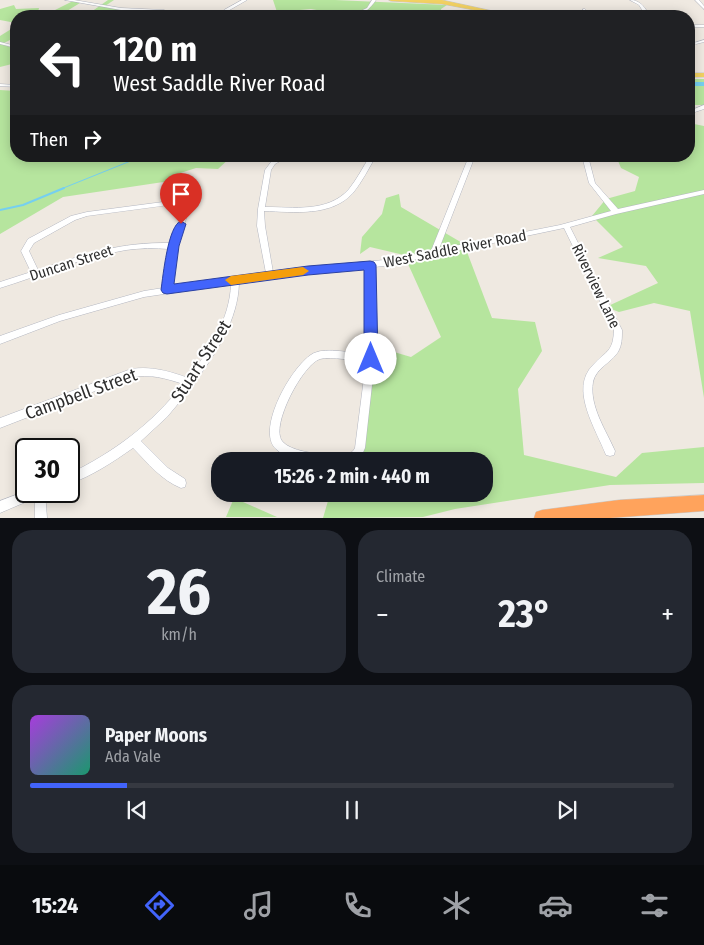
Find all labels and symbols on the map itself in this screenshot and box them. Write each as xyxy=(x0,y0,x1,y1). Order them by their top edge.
pin xyxy=(160,173,202,224)
street label: West Saddle River Road xyxy=(382,226,528,272)
street label: Duncan Street xyxy=(27,241,115,285)
street label: Riverview Lane xyxy=(568,241,624,331)
street label: Stuart Street xyxy=(166,316,236,406)
position arrow xyxy=(344,332,396,384)
street label: Campbell Street xyxy=(22,364,140,424)
speed limit sign: 30 xyxy=(15,438,80,503)

